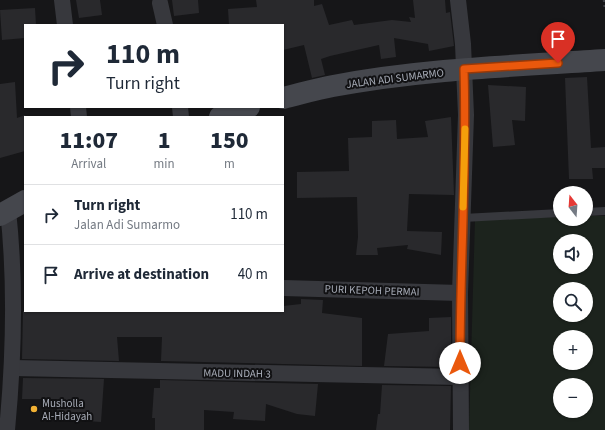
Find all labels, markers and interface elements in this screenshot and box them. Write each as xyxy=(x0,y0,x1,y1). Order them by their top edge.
pin xyxy=(541,22,575,63)
icon: arrive xyxy=(547,28,569,50)
text: 110 m xyxy=(106,34,180,74)
icon: right xyxy=(40,40,92,92)
street label: JALAN ADI SUMARMO xyxy=(345,65,445,92)
text: Turn right xyxy=(106,71,180,96)
text: 11:07 xyxy=(59,123,118,158)
text: 1 xyxy=(158,123,171,158)
text: 150 xyxy=(210,123,249,158)
text: Arrival xyxy=(71,155,106,173)
text: min xyxy=(154,155,175,173)
text: m xyxy=(224,155,235,173)
north arrow xyxy=(553,186,593,226)
map controls xyxy=(553,186,593,418)
text: Turn right xyxy=(74,195,140,216)
icon: right xyxy=(40,204,62,226)
text: 110 m xyxy=(230,204,268,225)
text: Jalan Adi Sumarmo xyxy=(74,216,180,234)
button: sound xyxy=(553,234,593,274)
icon: arrive xyxy=(40,264,62,286)
text: Arrive at destination xyxy=(74,264,209,285)
text: 40 m xyxy=(238,264,268,285)
street label: PURI KEPOH PERMAI xyxy=(324,281,420,300)
button: search xyxy=(553,282,593,322)
button: + xyxy=(553,330,593,370)
position arrow xyxy=(439,342,481,384)
street label: MADU INDAH 3 xyxy=(203,365,271,382)
button: − xyxy=(553,378,593,418)
place label: Musholla Al-Hidayah xyxy=(42,396,92,424)
marker: Musholla Al-Hidayah xyxy=(29,404,39,414)

